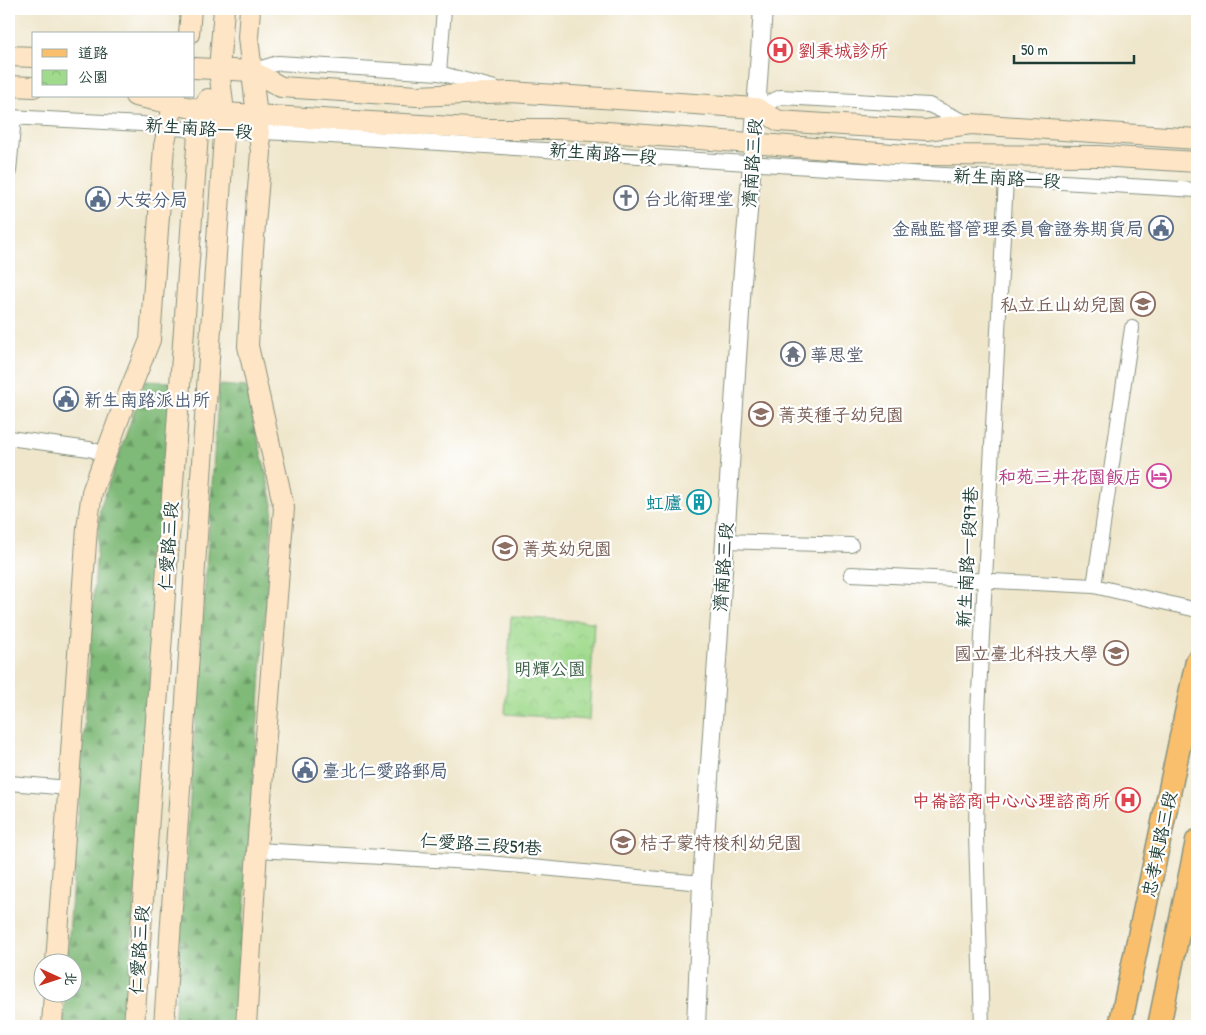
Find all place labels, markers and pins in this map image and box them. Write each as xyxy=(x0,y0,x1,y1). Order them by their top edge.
hospital icon: 劉秉城診所 xyxy=(767,37,793,63)
place label: 劉秉城診所 xyxy=(798,38,888,63)
church icon: 台北衛理堂 xyxy=(613,185,639,211)
public building icon: 大安分局 xyxy=(85,186,111,212)
place label: 台北衛理堂 xyxy=(644,186,734,211)
place label: 大安分局 xyxy=(116,187,188,212)
public building icon: 金融監督管理委員會證券期貨局 xyxy=(1148,215,1174,241)
place label: 金融監督管理委員會證券期貨局 xyxy=(892,216,1144,241)
school or university icon: 私立丘山幼兒園 xyxy=(1130,291,1156,317)
place label: 私立丘山幼兒園 xyxy=(1000,292,1126,317)
temple icon: 華思堂 xyxy=(780,341,806,367)
place label: 華思堂 xyxy=(810,342,864,367)
public building icon: 新生南路派出所 xyxy=(53,386,79,412)
place label: 新生南路派出所 xyxy=(84,387,210,412)
school or university icon: 菁英種子幼兒園 xyxy=(748,401,774,427)
place label: 菁英種子幼兒園 xyxy=(778,402,904,427)
hotel icon: 和苑三井花園飯店 xyxy=(1146,463,1172,489)
place label: 和苑三井花園飯店 xyxy=(998,464,1142,489)
building icon: 虹廬 xyxy=(686,489,712,515)
place label: 虹廬 xyxy=(646,490,682,515)
school or university icon: 菁英幼兒園 xyxy=(492,535,518,561)
place label: 菁英幼兒園 xyxy=(522,536,612,561)
school or university icon: 國立臺北科技大學 xyxy=(1103,640,1129,666)
place label: 國立臺北科技大學 xyxy=(954,641,1098,666)
public building icon: 臺北仁愛路郵局 xyxy=(292,757,318,783)
place label: 臺北仁愛路郵局 xyxy=(322,758,448,783)
hospital icon: 中崙諮商中心心理諮商所 xyxy=(1115,787,1141,813)
place label: 中崙諮商中心心理諮商所 xyxy=(912,788,1110,813)
school or university icon: 桔子蒙特梭利幼兒園 xyxy=(610,829,636,855)
place label: 桔子蒙特梭利幼兒園 xyxy=(640,830,802,855)

